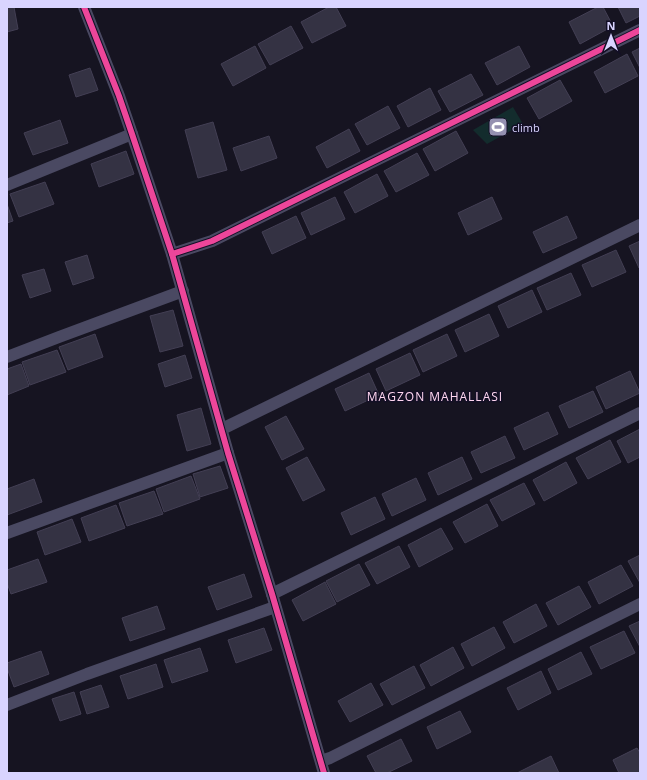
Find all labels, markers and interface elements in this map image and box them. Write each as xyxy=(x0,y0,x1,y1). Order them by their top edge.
north arrow xyxy=(591,16,631,56)
text: N xyxy=(607,18,615,33)
sports icon: climb xyxy=(487,116,509,138)
place label: climb xyxy=(512,120,540,135)
district label: MAGZON MAHALLASI xyxy=(367,388,503,405)

